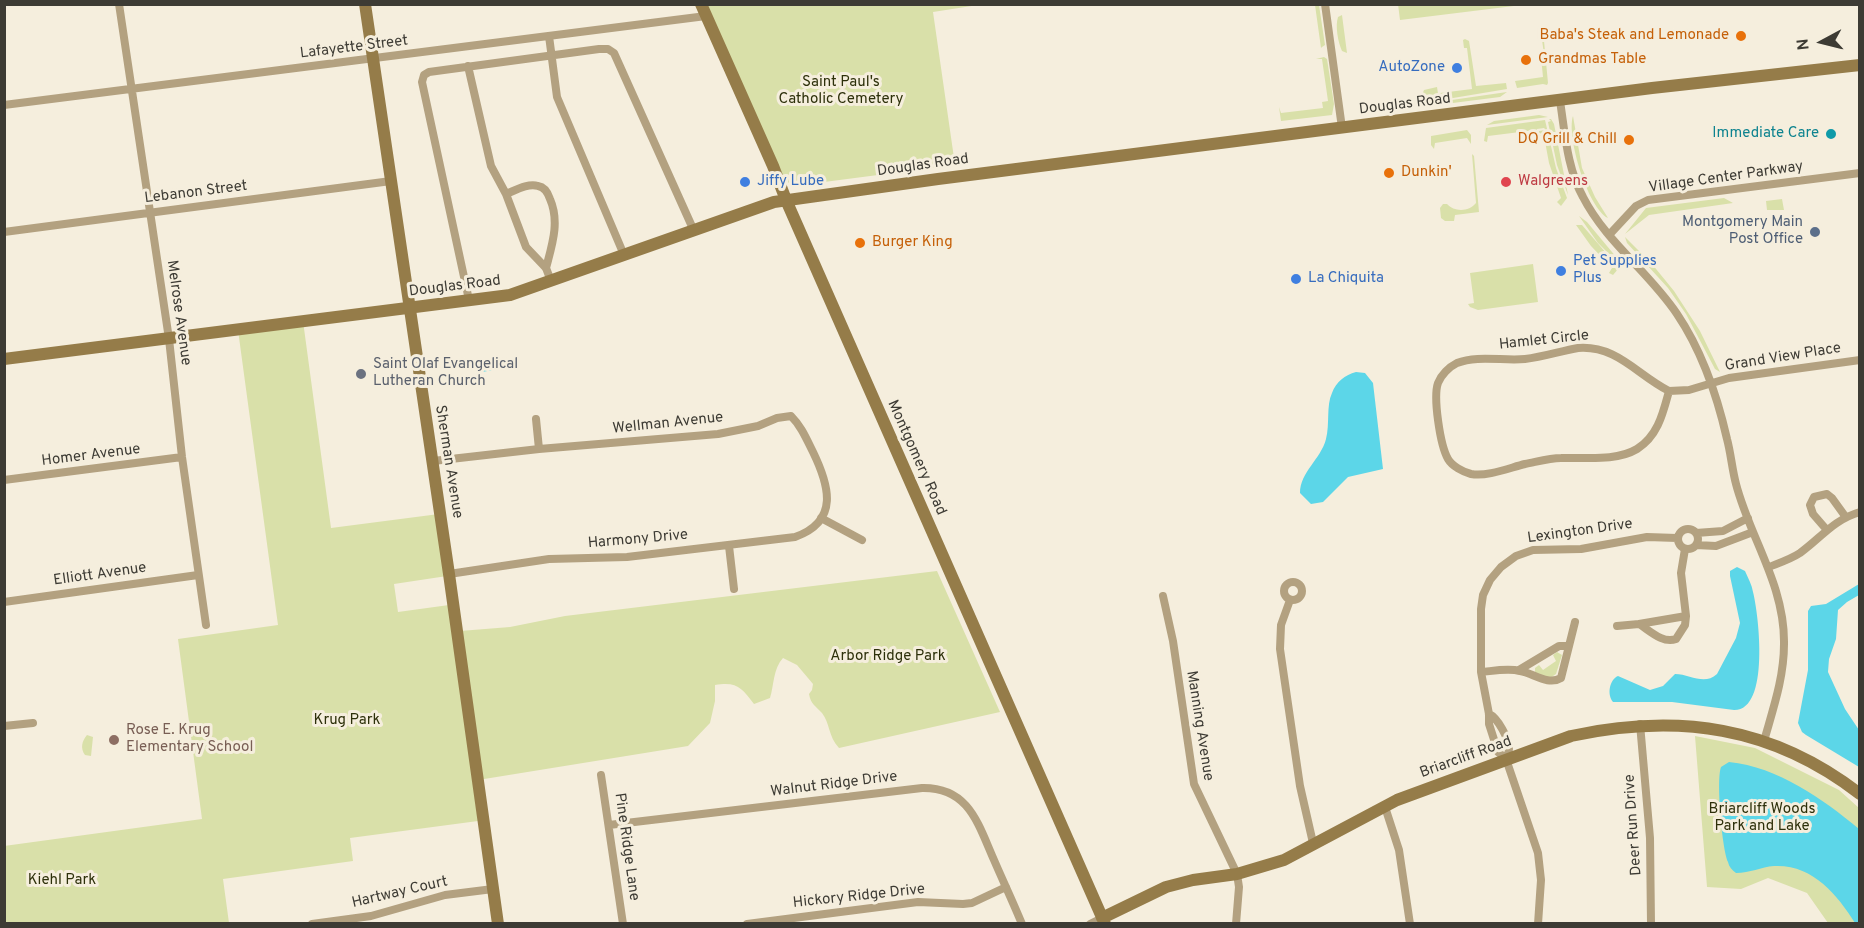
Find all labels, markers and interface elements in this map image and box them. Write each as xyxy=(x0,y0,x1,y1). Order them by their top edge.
north arrow xyxy=(1792,12,1852,72)
place label: Baba's Steak and Lemonade xyxy=(1539,27,1729,45)
marker: Baba's Steak and Lemonade xyxy=(1734,29,1748,43)
street label: Lafayette Street xyxy=(299,32,409,64)
text: N xyxy=(1794,37,1815,51)
place label: Grandmas Table xyxy=(1538,51,1646,69)
marker: Grandmas Table xyxy=(1519,53,1533,67)
place label: AutoZone xyxy=(1378,59,1445,77)
marker: AutoZone xyxy=(1450,61,1464,75)
park label: Saint Paul's Catholic Cemetery xyxy=(778,74,904,109)
street label: Douglas Road xyxy=(1358,90,1452,120)
place label: Immediate Care xyxy=(1712,125,1819,143)
marker: Immediate Care xyxy=(1824,127,1838,141)
place label: DQ Grill & Chill xyxy=(1518,131,1617,149)
marker: DQ Grill & Chill xyxy=(1622,133,1636,147)
street label: Douglas Road xyxy=(876,151,970,181)
street label: Village Center Parkway xyxy=(1648,158,1804,198)
place label: Dunkin' xyxy=(1401,164,1452,182)
marker: Dunkin' xyxy=(1382,166,1396,180)
place label: Jiffy Lube xyxy=(757,173,824,191)
place label: Walgreens xyxy=(1518,173,1588,191)
marker: Jiffy Lube xyxy=(738,175,752,189)
marker: Walgreens xyxy=(1499,175,1513,189)
street label: Lebanon Street xyxy=(144,178,248,208)
place label: Montgomery Main Post Office xyxy=(1682,214,1803,249)
marker: Montgomery Main Post Office xyxy=(1808,225,1822,239)
place label: Burger King xyxy=(872,234,953,252)
marker: Burger King xyxy=(853,236,867,250)
place label: Pet Supplies Plus xyxy=(1573,253,1657,288)
street label: Melrose Avenue xyxy=(162,259,194,367)
marker: Pet Supplies Plus xyxy=(1554,264,1568,278)
place label: La Chiquita xyxy=(1308,270,1384,288)
street label: Douglas Road xyxy=(408,272,502,302)
marker: La Chiquita xyxy=(1289,272,1303,286)
street label: Hamlet Circle xyxy=(1498,327,1590,355)
street label: Grand View Place xyxy=(1724,340,1842,376)
place label: Saint Olaf Evangelical Lutheran Church xyxy=(373,356,518,391)
marker: Saint Olaf Evangelical Lutheran Church xyxy=(354,367,368,381)
street label: Montgomery Road xyxy=(883,398,949,518)
street label: Sherman Avenue xyxy=(430,404,466,520)
street label: Wellman Avenue xyxy=(612,409,724,439)
street label: Homer Avenue xyxy=(41,441,141,471)
street label: Lexington Drive xyxy=(1526,516,1634,548)
street label: Harmony Drive xyxy=(587,527,689,553)
street label: Elliott Avenue xyxy=(52,560,148,590)
park label: Arbor Ridge Park xyxy=(830,648,946,666)
street label: Manning Avenue xyxy=(1181,670,1217,782)
park label: Krug Park xyxy=(314,712,380,730)
place label: Rose E. Krug Elementary School xyxy=(126,722,253,757)
marker: Rose E. Krug Elementary School xyxy=(107,733,121,747)
street label: Briarcliff Road xyxy=(1418,733,1514,783)
street label: Walnut Ridge Drive xyxy=(769,768,899,802)
street label: Deer Run Drive xyxy=(1621,774,1647,876)
street label: Pine Ridge Lane xyxy=(610,792,642,902)
park label: Briarcliff Woods Park and Lake xyxy=(1709,801,1815,836)
park label: Kiehl Park xyxy=(28,872,96,890)
street label: Hartway Court xyxy=(350,873,450,913)
street label: Hickory Ridge Drive xyxy=(792,881,926,913)

